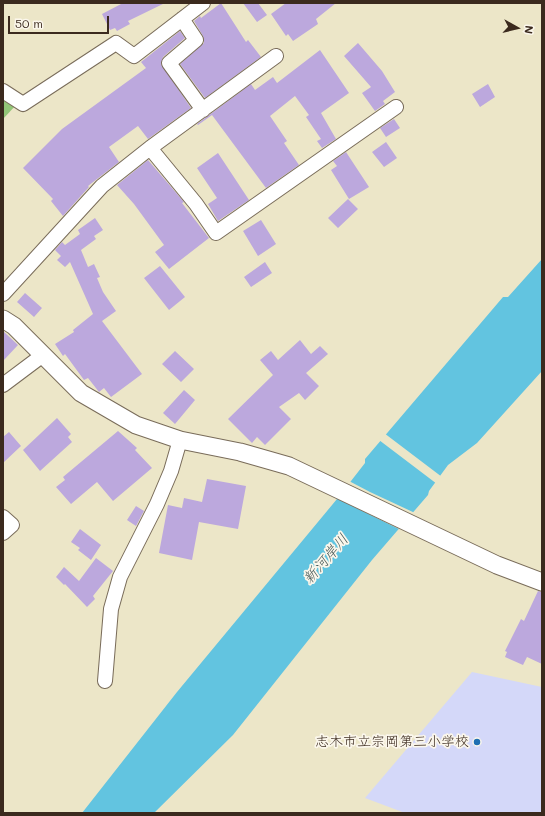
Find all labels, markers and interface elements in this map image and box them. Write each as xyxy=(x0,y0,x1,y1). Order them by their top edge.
scale bar xyxy=(10,8,111,34)
north arrow xyxy=(497,8,537,48)
text: 50 m xyxy=(15,15,43,31)
text: N xyxy=(521,25,537,35)
water label: 新河岸川 xyxy=(300,530,352,588)
place label: 志木市立宗岡第三小学校 xyxy=(315,734,469,750)
marker: 志木市立宗岡第三小学校 xyxy=(472,737,482,747)

